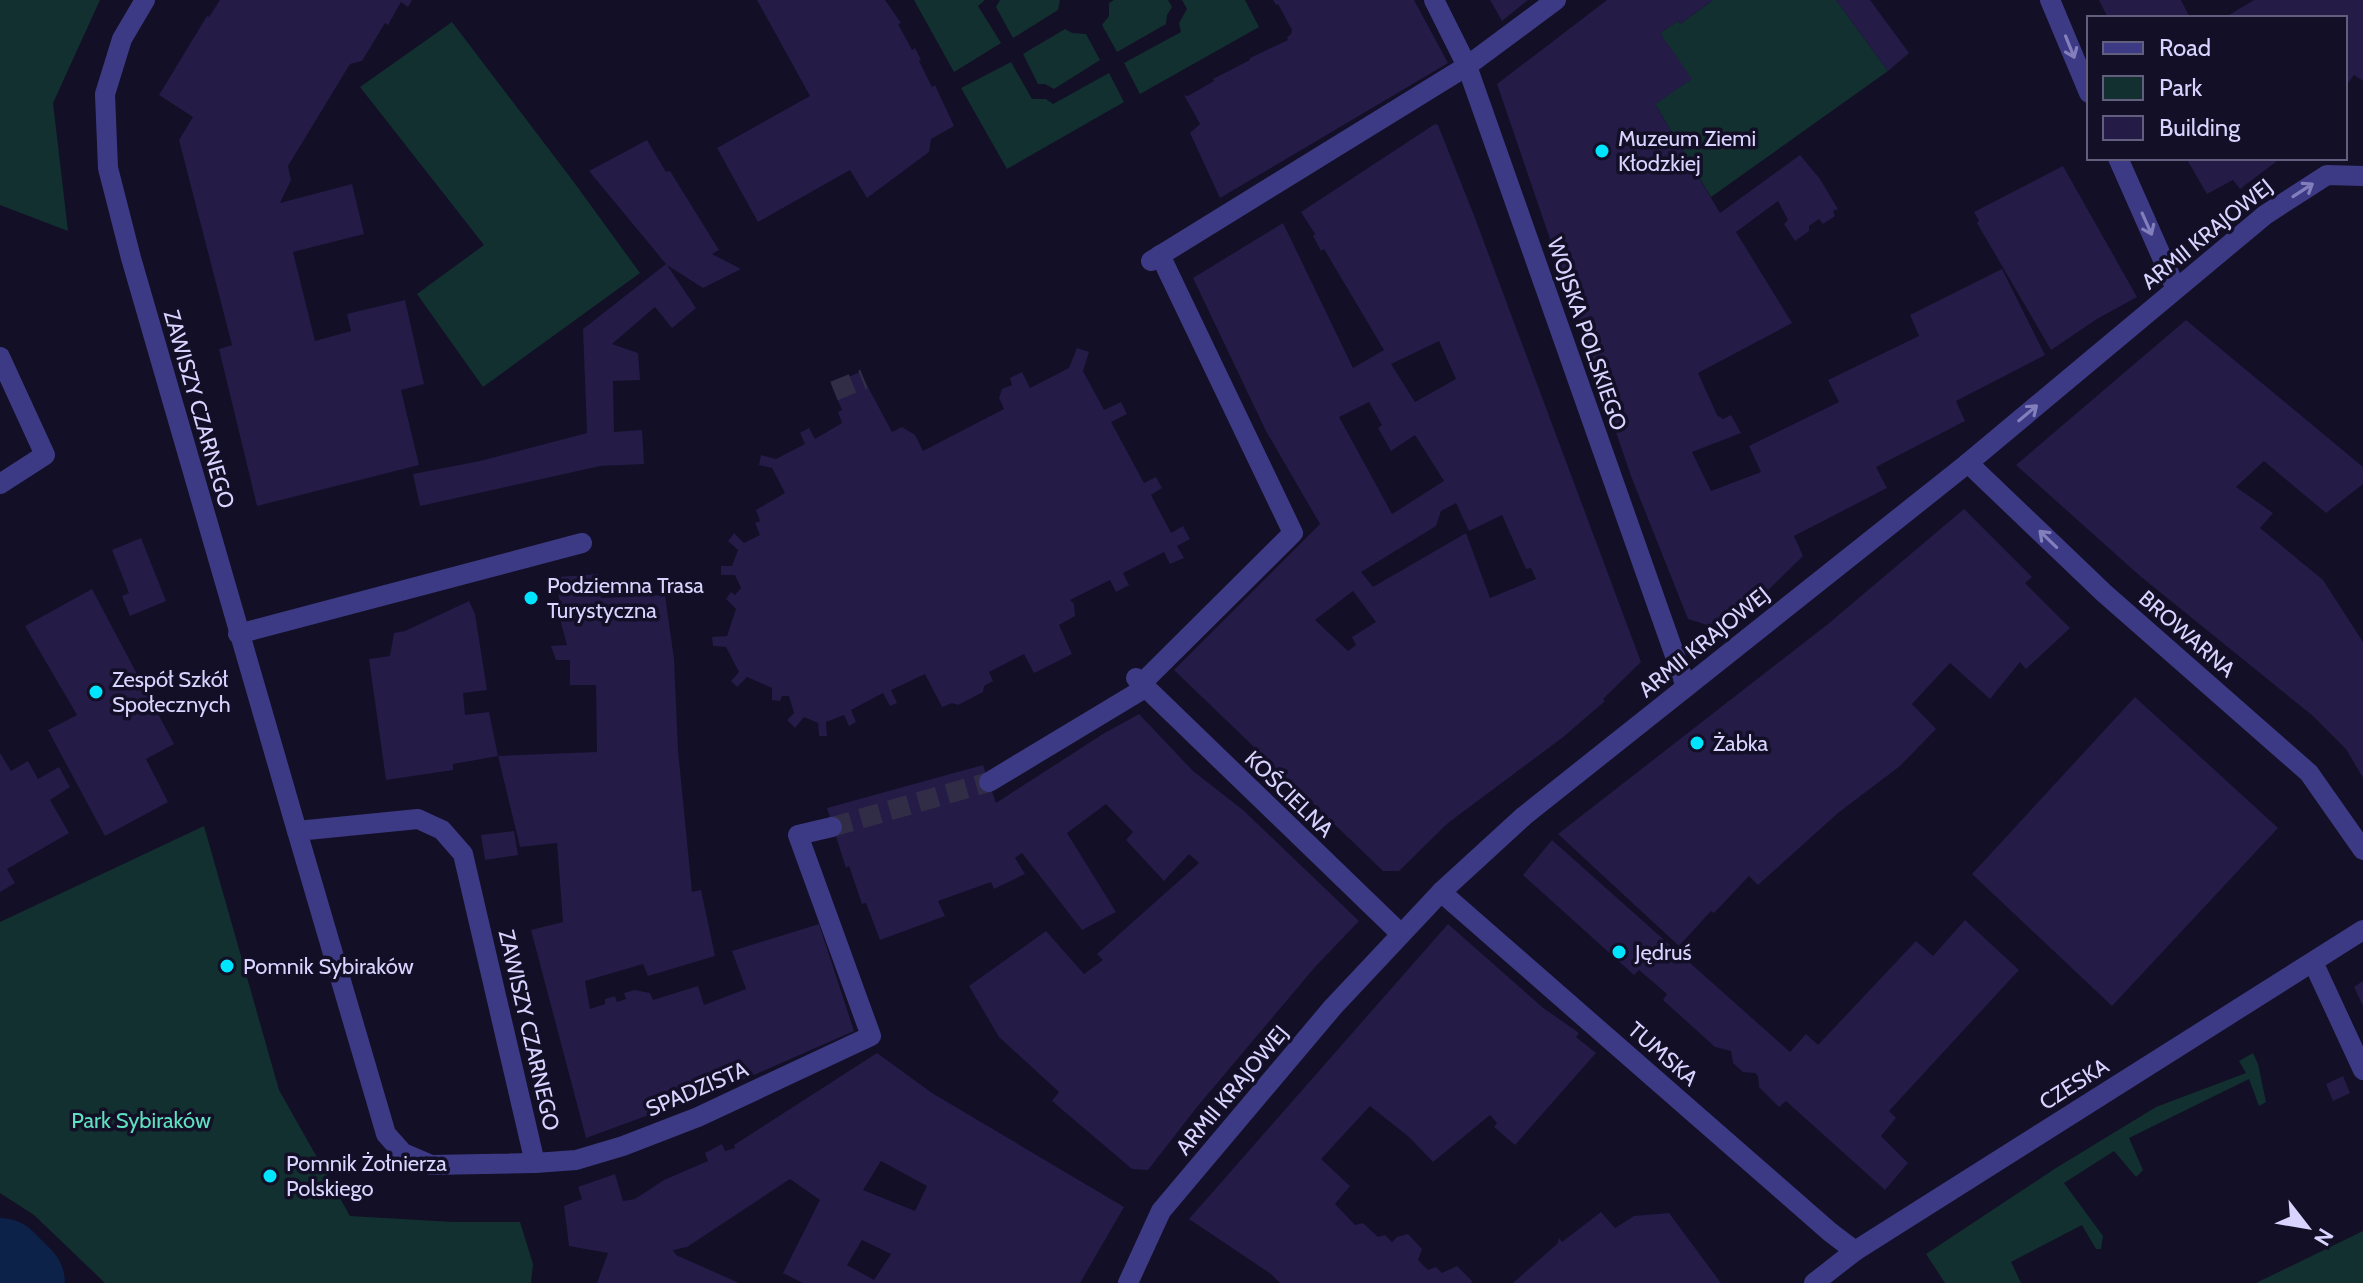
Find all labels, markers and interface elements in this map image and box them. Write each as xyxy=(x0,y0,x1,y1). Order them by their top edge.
legend xyxy=(2087,16,2347,160)
text: Road xyxy=(2159,33,2211,62)
one-way arrow xyxy=(2063,34,2078,59)
text: Park xyxy=(2159,73,2202,102)
text: Building xyxy=(2159,113,2241,142)
place label: Muzeum Ziemi Kłodzkiej xyxy=(1618,125,1756,177)
marker: Muzeum Ziemi Kłodzkiej xyxy=(1593,142,1611,160)
street label: ARMII KRAJOWEJ xyxy=(2136,173,2278,295)
one-way arrow xyxy=(2292,181,2314,198)
one-way arrow xyxy=(2140,211,2155,236)
street label: WOJSKA POLSKIEGO xyxy=(1541,234,1633,434)
street label: ZAWISZY CZARNEGO xyxy=(158,307,240,511)
one-way arrow xyxy=(2017,404,2038,422)
one-way arrow xyxy=(2039,530,2058,549)
place label: Podziemna Trasa Turystyczna xyxy=(547,572,704,624)
street label: ARMII KRAJOWEJ xyxy=(1633,581,1775,703)
street label: BROWARNA xyxy=(2133,585,2241,684)
marker: Podziemna Trasa Turystyczna xyxy=(522,589,540,607)
place label: Zespół Szkół Społecznych xyxy=(112,666,231,718)
marker: Zespół Szkół Społecznych xyxy=(87,683,105,701)
place label: Żabka xyxy=(1713,730,1769,757)
marker: Żabka xyxy=(1688,734,1706,752)
street label: KOŚCIELNA xyxy=(1239,745,1339,843)
street label: ZAWISZY CZARNEGO xyxy=(493,927,565,1133)
place label: Jędruś xyxy=(1634,939,1692,966)
marker: Jędruś xyxy=(1610,943,1628,961)
place label: Pomnik Sybiraków xyxy=(243,953,414,980)
marker: Pomnik Sybiraków xyxy=(218,957,236,975)
street label: TUMSKA xyxy=(1622,1016,1704,1092)
street label: ARMII KRAJOWEJ xyxy=(1170,1020,1294,1160)
street label: CZESKA xyxy=(2034,1052,2114,1116)
street label: SPADZISTA xyxy=(642,1055,753,1123)
park label: Park Sybiraków xyxy=(71,1107,211,1134)
place label: Pomnik Żołnierza Polskiego xyxy=(286,1150,447,1202)
marker: Pomnik Żołnierza Polskiego xyxy=(261,1167,279,1185)
north arrow xyxy=(2267,1187,2347,1267)
text: N xyxy=(2308,1223,2339,1251)

